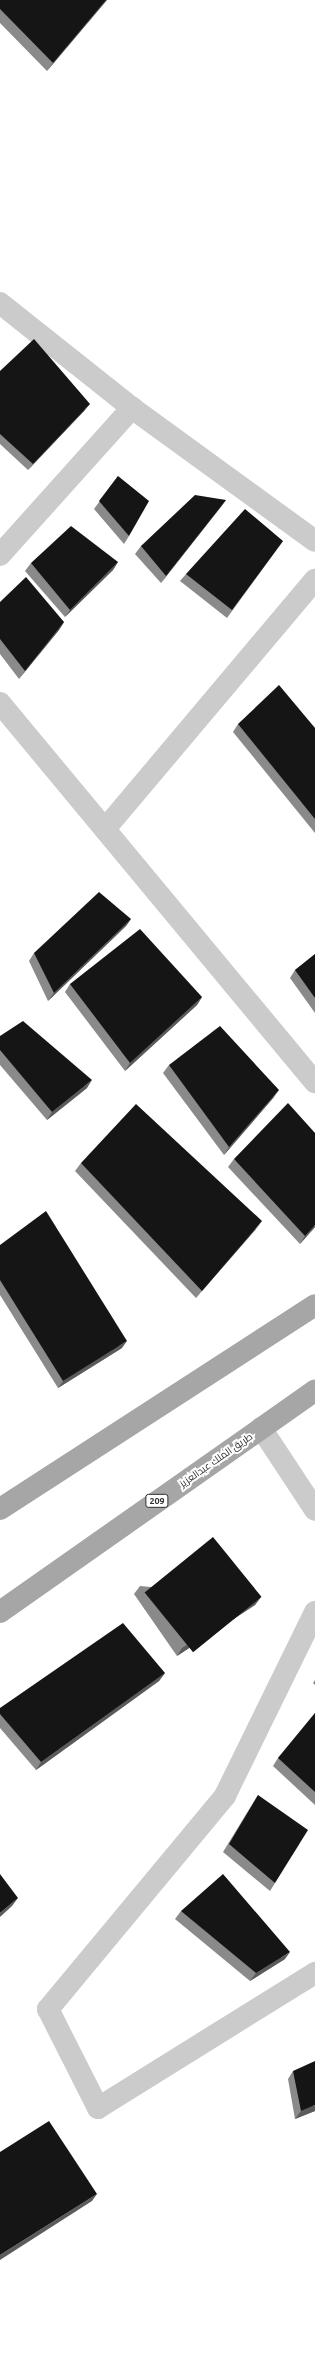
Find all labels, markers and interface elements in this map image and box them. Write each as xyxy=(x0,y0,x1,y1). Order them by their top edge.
street label: طريق الملك عبدالعزيز xyxy=(177,1430,255,1490)
road number: 209 xyxy=(145,1494,169,1508)

